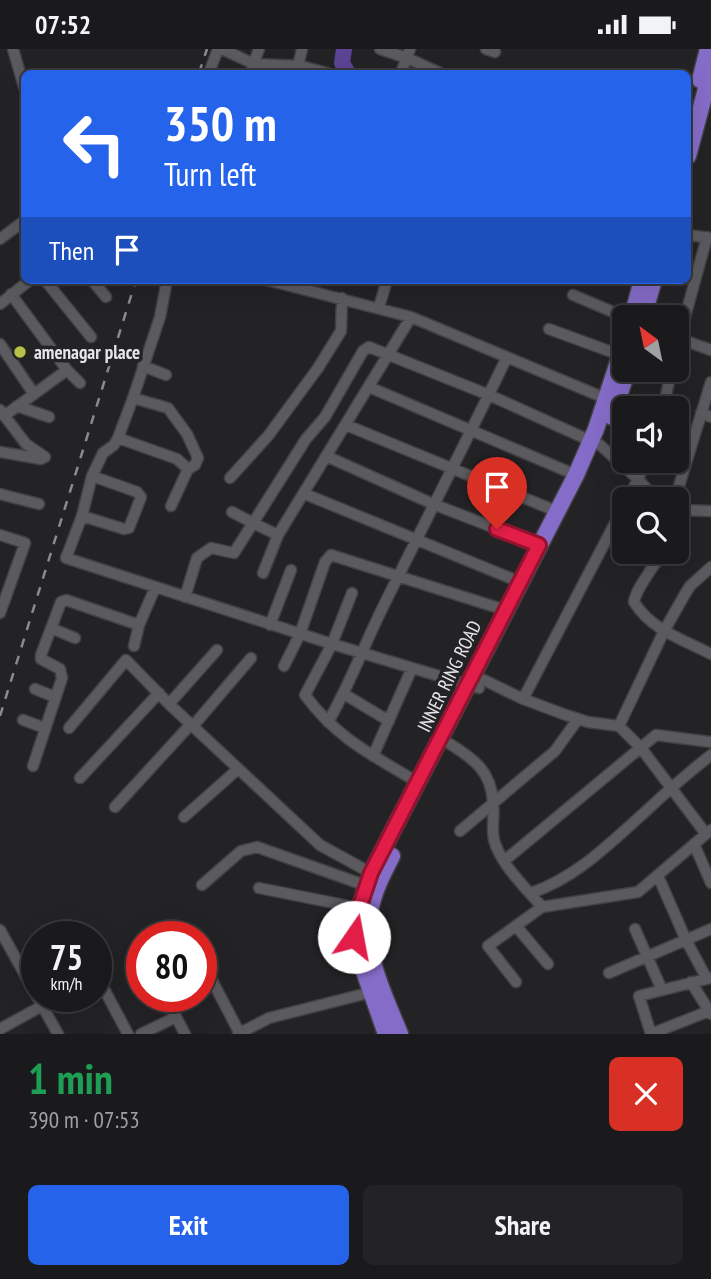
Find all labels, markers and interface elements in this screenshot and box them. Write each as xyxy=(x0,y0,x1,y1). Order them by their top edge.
text: 07:52 xyxy=(35,8,91,41)
text: 350 m xyxy=(164,91,277,155)
icon: left xyxy=(49,98,140,189)
text: Turn left xyxy=(164,153,256,195)
icon: arrive xyxy=(108,231,146,269)
text: Then xyxy=(49,234,94,267)
north arrow xyxy=(612,305,690,381)
map controls xyxy=(612,305,689,564)
place label: amenagar place xyxy=(34,340,140,364)
marker: amenagar place xyxy=(12,344,28,360)
button: sound xyxy=(612,396,689,473)
pin xyxy=(467,457,527,529)
icon: arrive xyxy=(478,468,516,506)
button: search xyxy=(612,487,689,564)
street label: INNER RING ROAD xyxy=(412,616,486,736)
position arrow xyxy=(317,900,391,974)
speed limit sign: 80 xyxy=(126,921,217,1012)
text: 75 xyxy=(50,934,83,980)
text: km/h xyxy=(51,972,82,995)
text: 1 min xyxy=(28,1051,113,1106)
button: close xyxy=(609,1057,683,1131)
text: 390 m · 07:53 xyxy=(28,1105,140,1134)
button: Exit xyxy=(28,1185,349,1265)
button: Share xyxy=(363,1185,683,1265)

